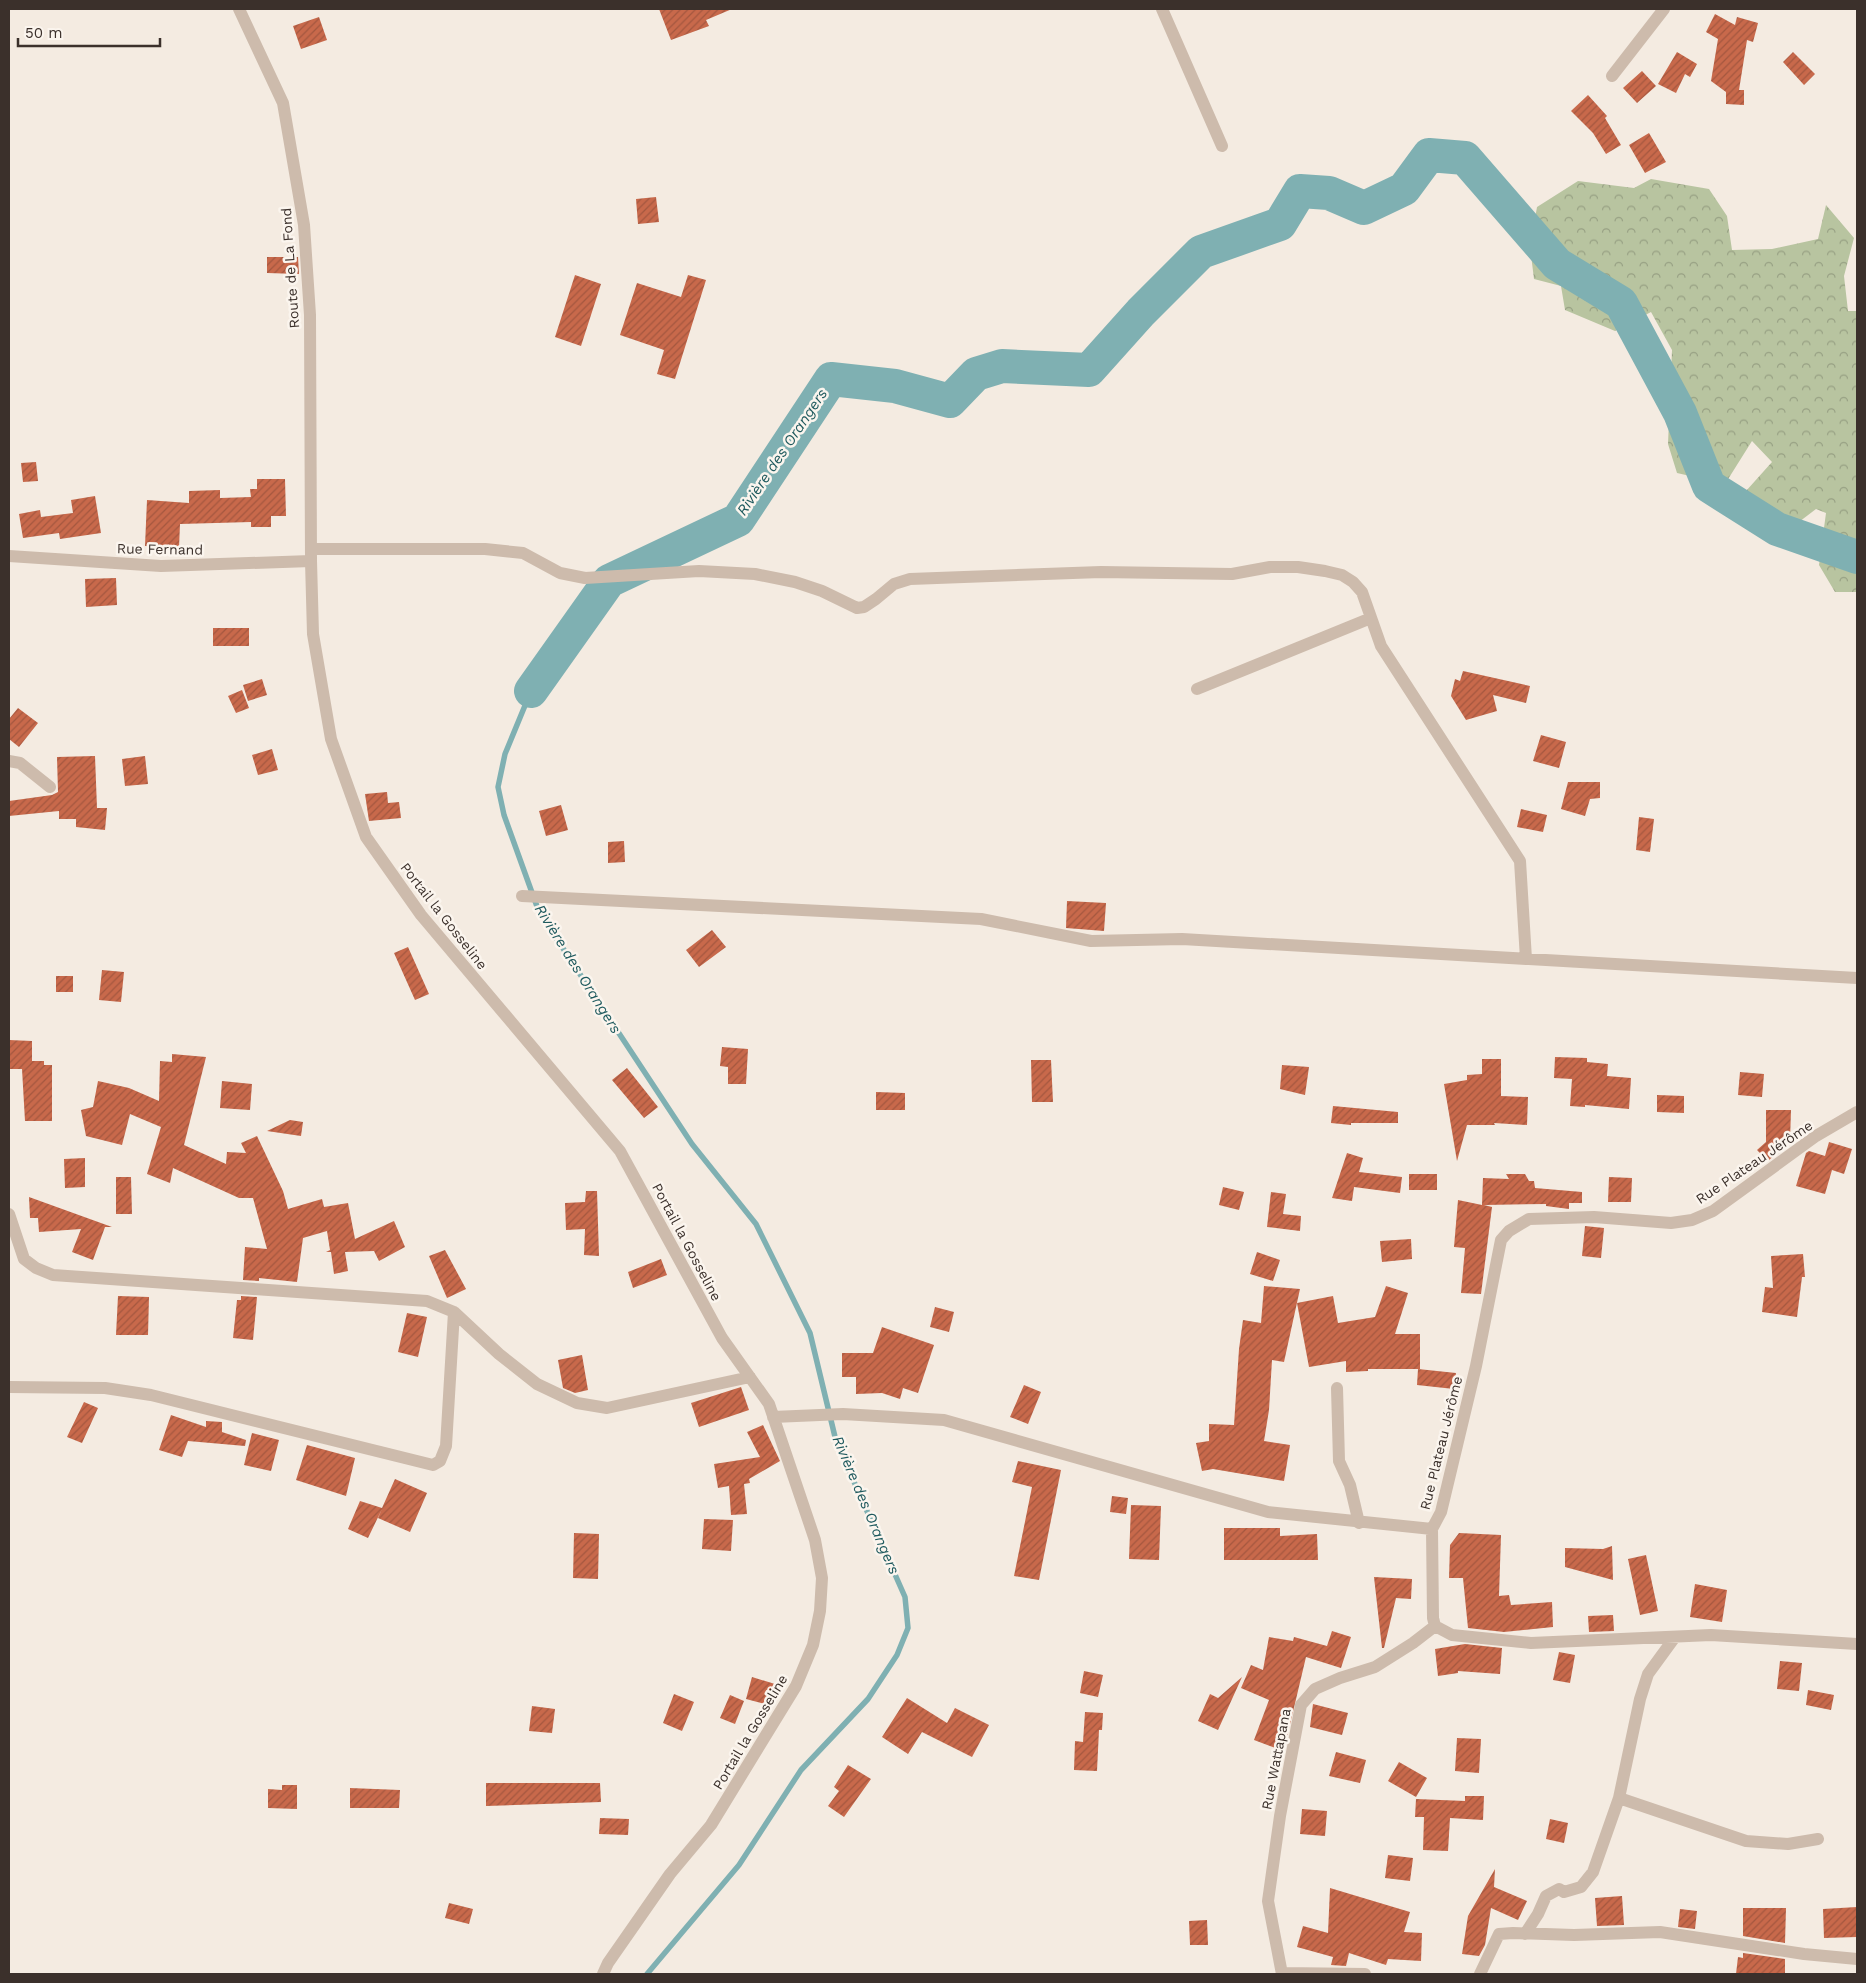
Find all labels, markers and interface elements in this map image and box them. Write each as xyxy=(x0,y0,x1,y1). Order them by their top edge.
scale bar xyxy=(18,15,160,47)
text: 50 m xyxy=(25,24,62,42)
street label: Route de La Fond xyxy=(278,207,302,329)
water label: Rivière des Orangers xyxy=(733,385,831,519)
street label: Rue Fernand xyxy=(117,540,203,558)
street label: Portail la Gosseline xyxy=(397,859,491,973)
water label: Rivière des Orangers xyxy=(531,901,625,1037)
street label: Rue Plateau Jérôme xyxy=(1693,1117,1815,1207)
street label: Portail la Gosseline xyxy=(649,1180,725,1304)
street label: Rue Plateau Jérôme xyxy=(1417,1374,1465,1512)
water label: Rivière des Orangers xyxy=(829,1433,903,1577)
street label: Portail la Gosseline xyxy=(709,1672,791,1792)
street label: Rue Wattapana xyxy=(1258,1707,1294,1811)

